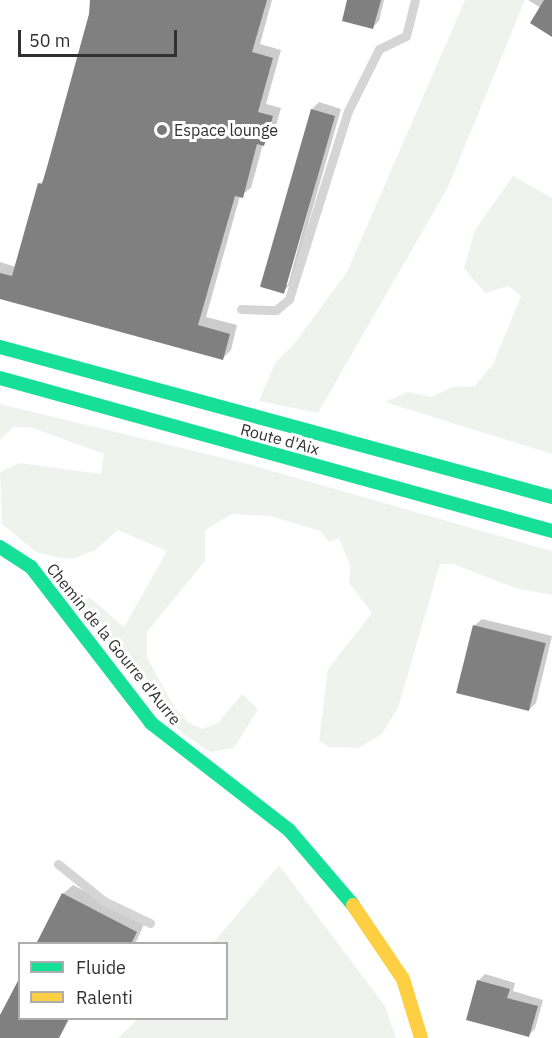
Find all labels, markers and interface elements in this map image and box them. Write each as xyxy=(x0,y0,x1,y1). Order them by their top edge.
scale bar xyxy=(21,18,180,56)
text: 50 m xyxy=(29,29,71,52)
place label: Espace lounge xyxy=(174,120,278,140)
marker: Espace lounge xyxy=(155,123,169,137)
street label: Route d'Aix xyxy=(238,419,322,459)
street label: Chemin de la Gourre d'Aurre xyxy=(43,559,185,729)
legend xyxy=(18,942,228,1020)
text: Fluide xyxy=(76,956,126,979)
text: Ralenti xyxy=(76,986,133,1009)

